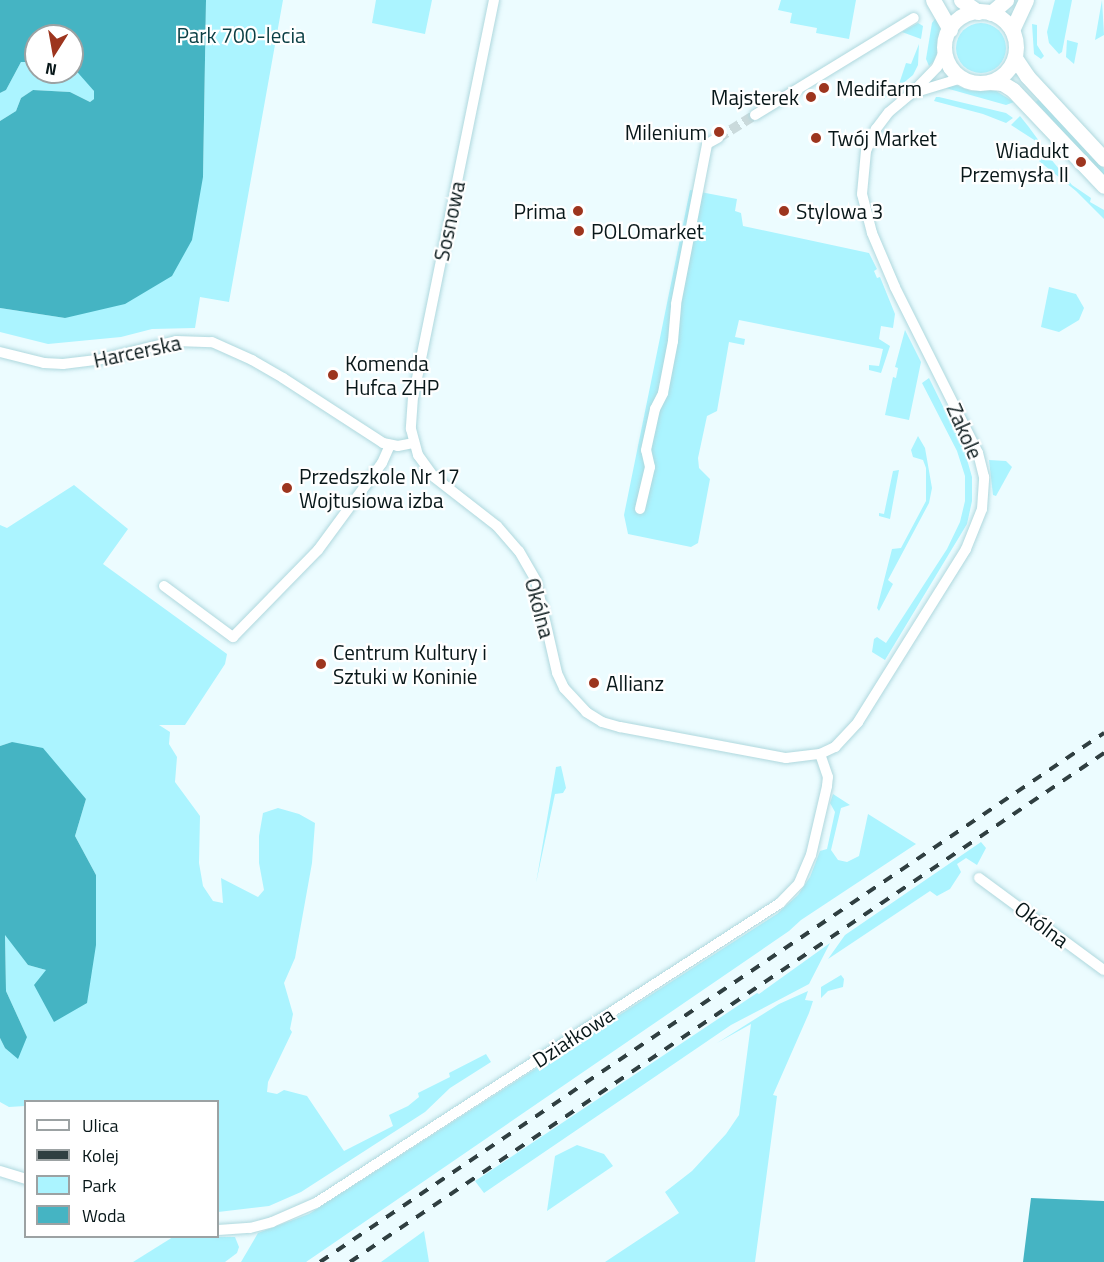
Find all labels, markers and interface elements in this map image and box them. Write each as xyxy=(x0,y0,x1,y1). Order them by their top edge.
park label: Park 700-lecia xyxy=(176,22,306,48)
north arrow xyxy=(24,24,84,84)
text: N xyxy=(43,57,59,83)
place label: Medifarm xyxy=(836,75,922,101)
marker: Medifarm xyxy=(817,81,831,95)
place label: Majsterek xyxy=(711,84,799,110)
marker: Majsterek xyxy=(804,90,818,104)
place label: Milenium xyxy=(625,119,707,145)
marker: Milenium xyxy=(712,125,726,139)
place label: Twój Market xyxy=(828,125,937,151)
marker: Twój Market xyxy=(809,131,823,145)
place label: Wiadukt Przemysła II xyxy=(960,137,1069,187)
marker: Wiadukt Przemysła II xyxy=(1074,155,1088,169)
street label: Sosnowa xyxy=(428,179,470,263)
place label: Prima xyxy=(514,198,566,224)
place label: Stylowa 3 xyxy=(796,198,883,224)
marker: Prima xyxy=(571,204,585,218)
marker: Stylowa 3 xyxy=(777,204,791,218)
place label: POLOmarket xyxy=(591,218,704,244)
marker: POLOmarket xyxy=(572,224,586,238)
street label: Harcerska xyxy=(91,329,183,373)
place label: Komenda Hufca ZHP xyxy=(345,350,439,400)
marker: Komenda Hufca ZHP xyxy=(326,368,340,382)
street label: Zakole xyxy=(942,399,988,463)
place label: Przedszkole Nr 17 Wojtusiowa izba xyxy=(299,463,460,513)
marker: Przedszkole Nr 17 Wojtusiowa izba xyxy=(280,481,294,495)
street label: Okólna xyxy=(520,575,560,641)
place label: Centrum Kultury i Sztuki w Koninie xyxy=(333,639,487,689)
marker: Centrum Kultury i Sztuki w Koninie xyxy=(314,657,328,671)
place label: Allianz xyxy=(606,670,664,696)
marker: Allianz xyxy=(587,676,601,690)
street label: Okólna xyxy=(1010,895,1074,953)
street label: Działkowa xyxy=(528,1001,618,1073)
legend xyxy=(24,1100,219,1238)
text: Ulica xyxy=(82,1112,119,1139)
text: Kolej xyxy=(82,1142,119,1169)
text: Park xyxy=(82,1172,116,1199)
text: Woda xyxy=(82,1202,126,1229)

